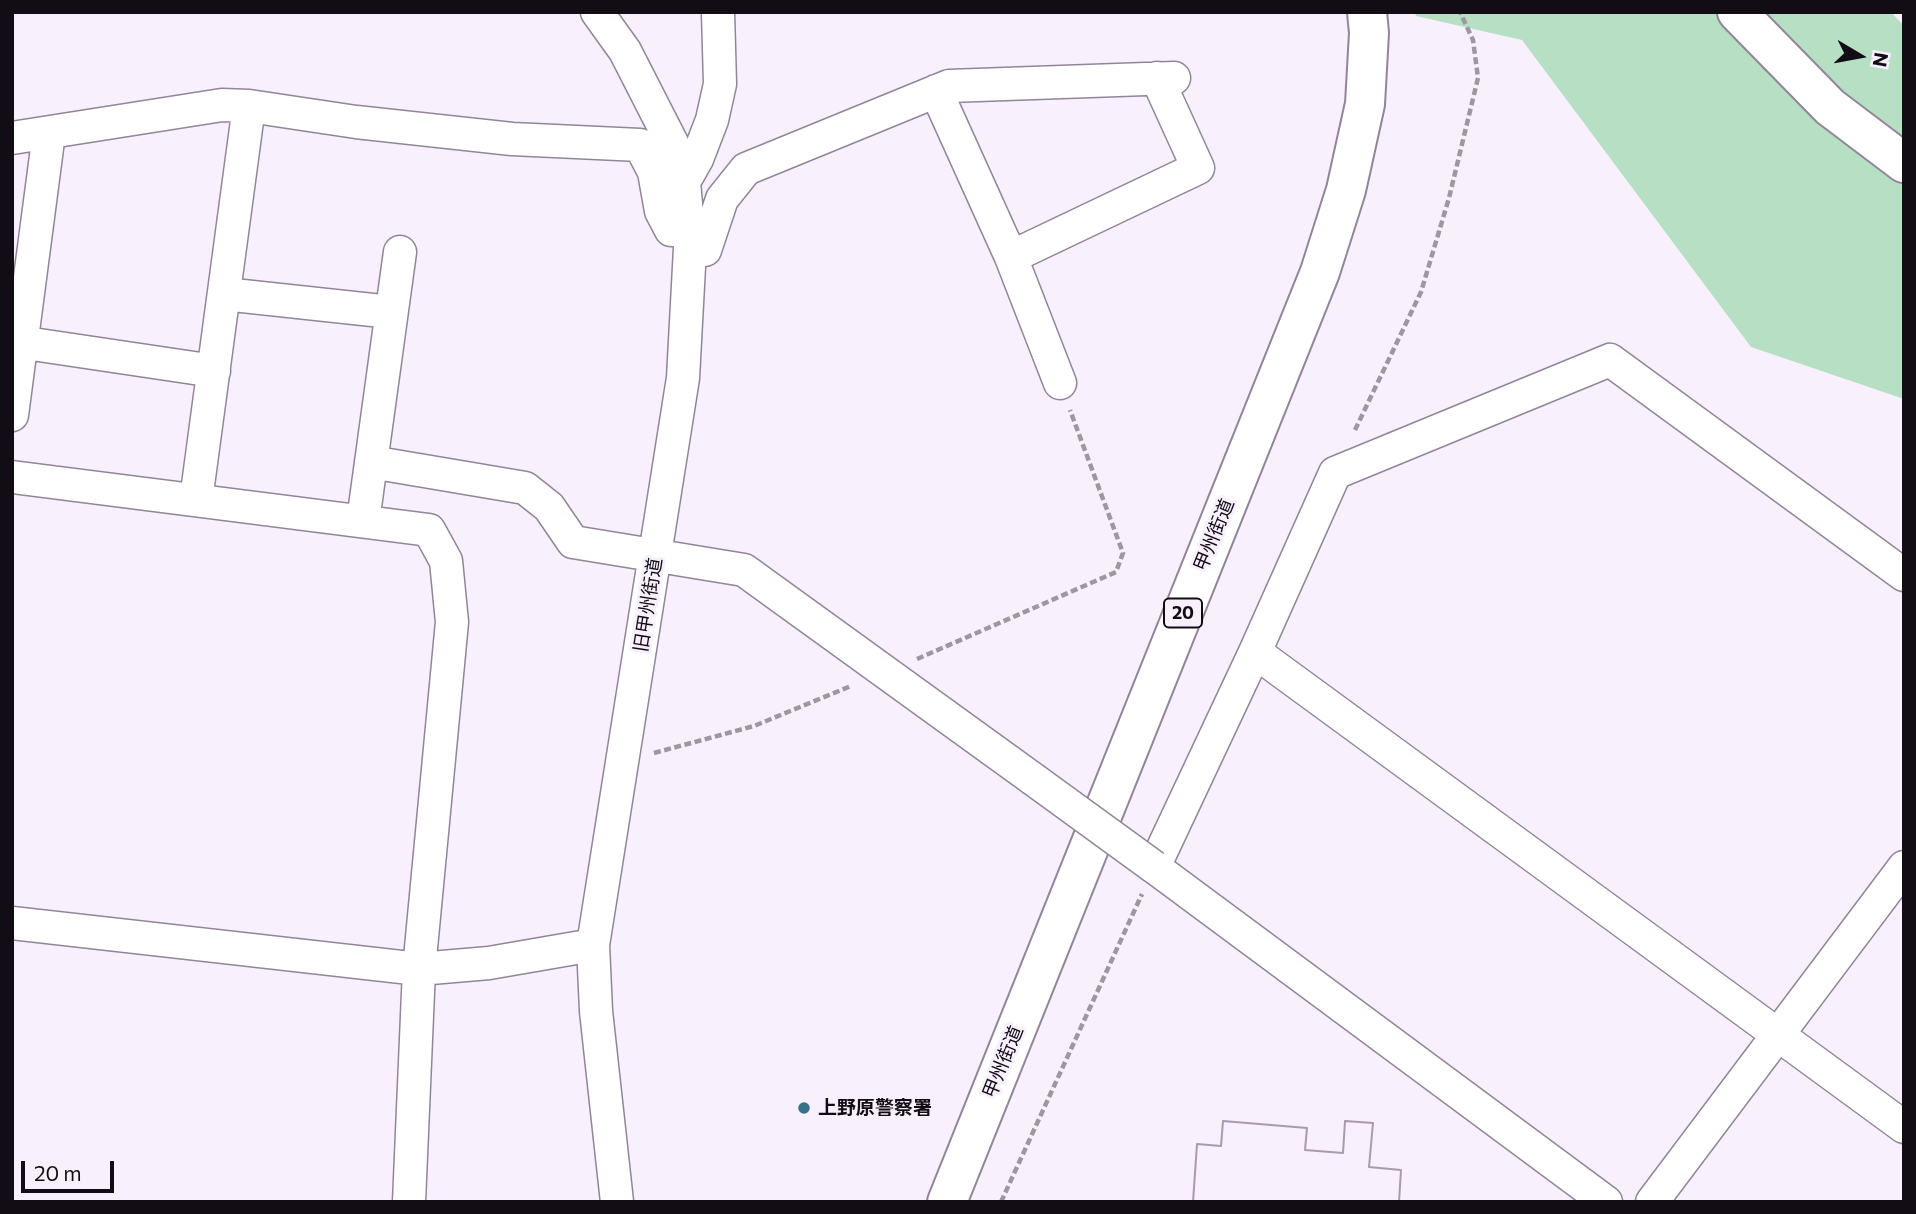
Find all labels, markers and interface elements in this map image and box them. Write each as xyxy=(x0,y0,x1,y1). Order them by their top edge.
north arrow xyxy=(1825,21,1895,91)
text: N xyxy=(1869,51,1894,69)
street label: 甲州街道 xyxy=(1189,495,1239,575)
street label: 旧甲州街道 xyxy=(629,556,667,654)
road number: 20 xyxy=(1164,598,1202,628)
street label: 甲州街道 xyxy=(978,1022,1028,1102)
place label: 上野原警察署 xyxy=(818,1097,932,1119)
marker: 上野原警察署 xyxy=(796,1100,812,1116)
scale bar xyxy=(24,1148,117,1192)
text: 20 m xyxy=(34,1160,82,1185)

